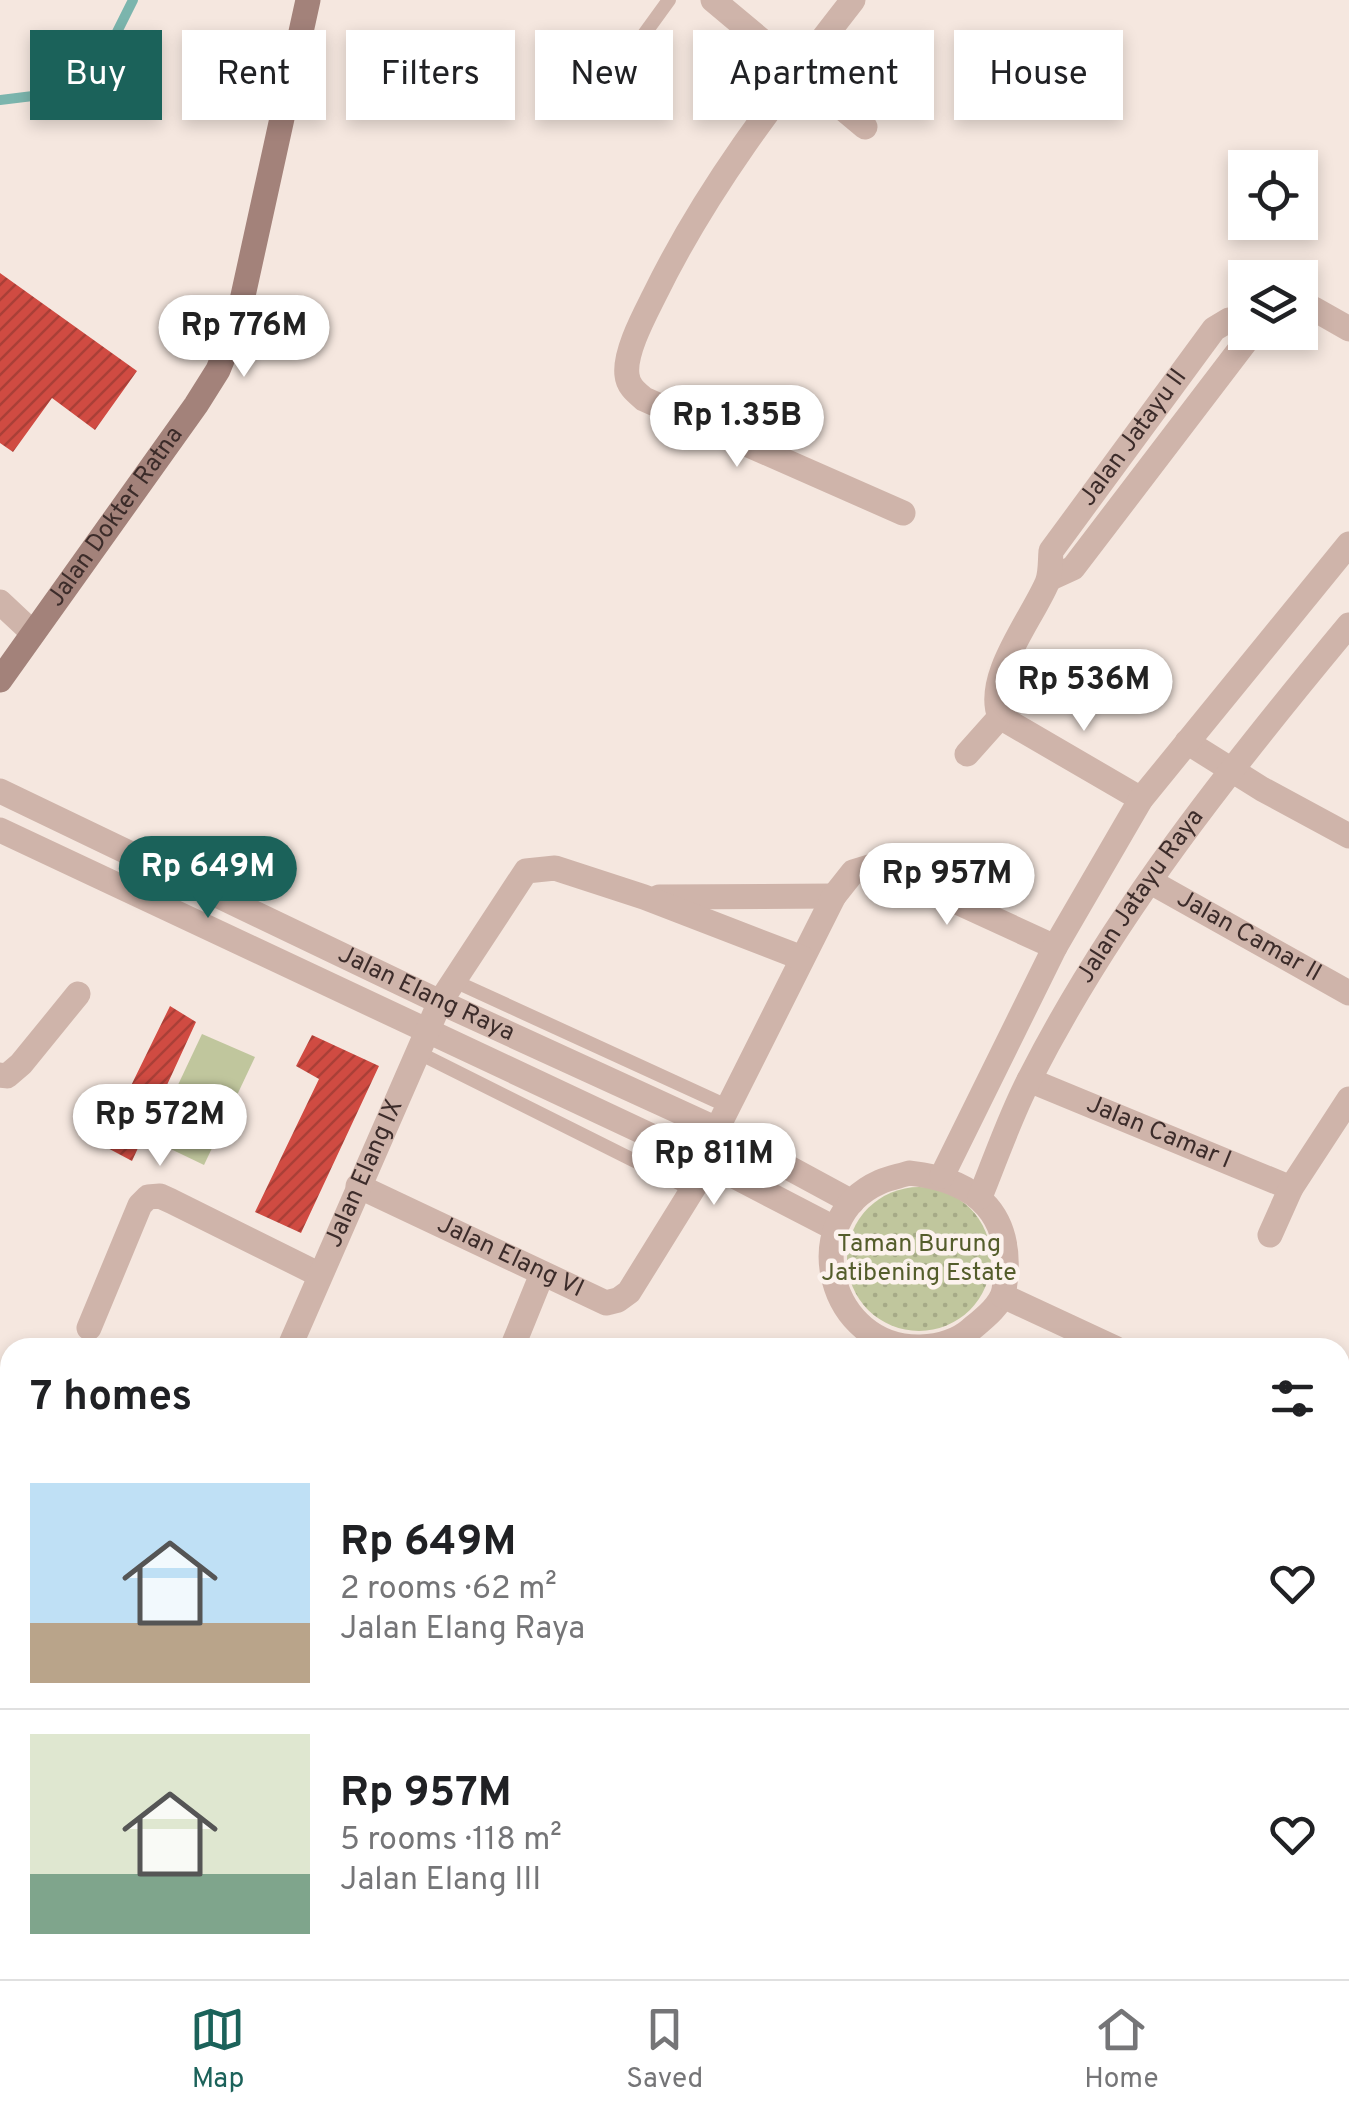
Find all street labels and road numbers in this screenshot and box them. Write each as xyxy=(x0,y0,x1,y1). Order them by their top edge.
street label: Jalan Jatayu II xyxy=(1073,363,1195,513)
street label: Jalan Dokter Ratna xyxy=(41,421,191,614)
street label: Jalan Jatayu Raya xyxy=(1070,803,1212,990)
street label: Jalan Camar II xyxy=(1171,883,1327,990)
street label: Jalan Elang Raya xyxy=(332,939,519,1050)
street label: Jalan Camar I xyxy=(1081,1089,1236,1177)
street label: Jalan Elang IX xyxy=(319,1095,411,1253)
street label: Jalan Elang VI xyxy=(431,1209,589,1306)

